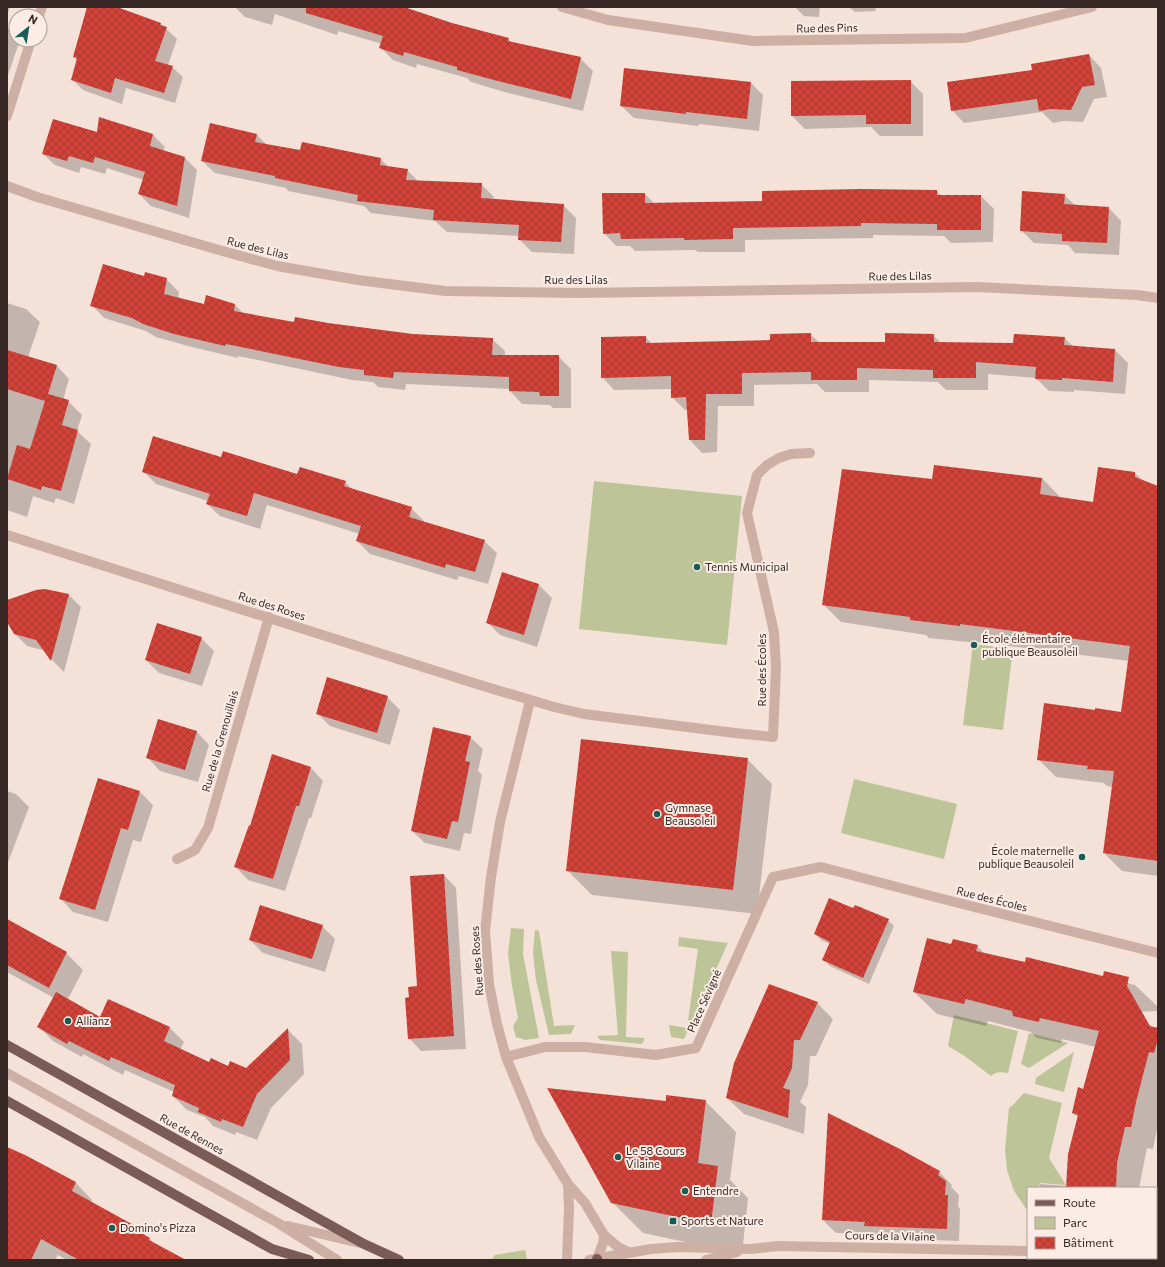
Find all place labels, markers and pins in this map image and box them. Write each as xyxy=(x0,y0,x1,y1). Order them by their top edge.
place label: Tennis Municipal xyxy=(705,560,789,573)
marker: Tennis Municipal xyxy=(692,562,702,572)
place label: École élémentaire publique Beausoleil xyxy=(982,631,1078,658)
marker: École élémentaire publique Beausoleil xyxy=(969,640,979,650)
place label: Gymnase Beausoleil xyxy=(665,801,716,827)
marker: Gymnase Beausoleil xyxy=(652,809,662,819)
place label: École maternelle publique Beausoleil xyxy=(978,843,1074,870)
marker: École maternelle publique Beausoleil xyxy=(1077,852,1087,862)
place label: Allianz xyxy=(76,1014,110,1027)
marker: Allianz xyxy=(63,1016,73,1026)
place label: Le 58 Cours Vilaine xyxy=(626,1144,685,1170)
marker: Le 58 Cours Vilaine xyxy=(613,1152,623,1162)
place label: Entendre xyxy=(693,1184,739,1197)
marker: Entendre xyxy=(680,1186,690,1196)
place label: Sports et Nature xyxy=(681,1214,764,1227)
marker: Sports et Nature xyxy=(668,1216,678,1226)
place label: Domino's Pizza xyxy=(120,1221,196,1234)
marker: Domino's Pizza xyxy=(107,1223,117,1233)

